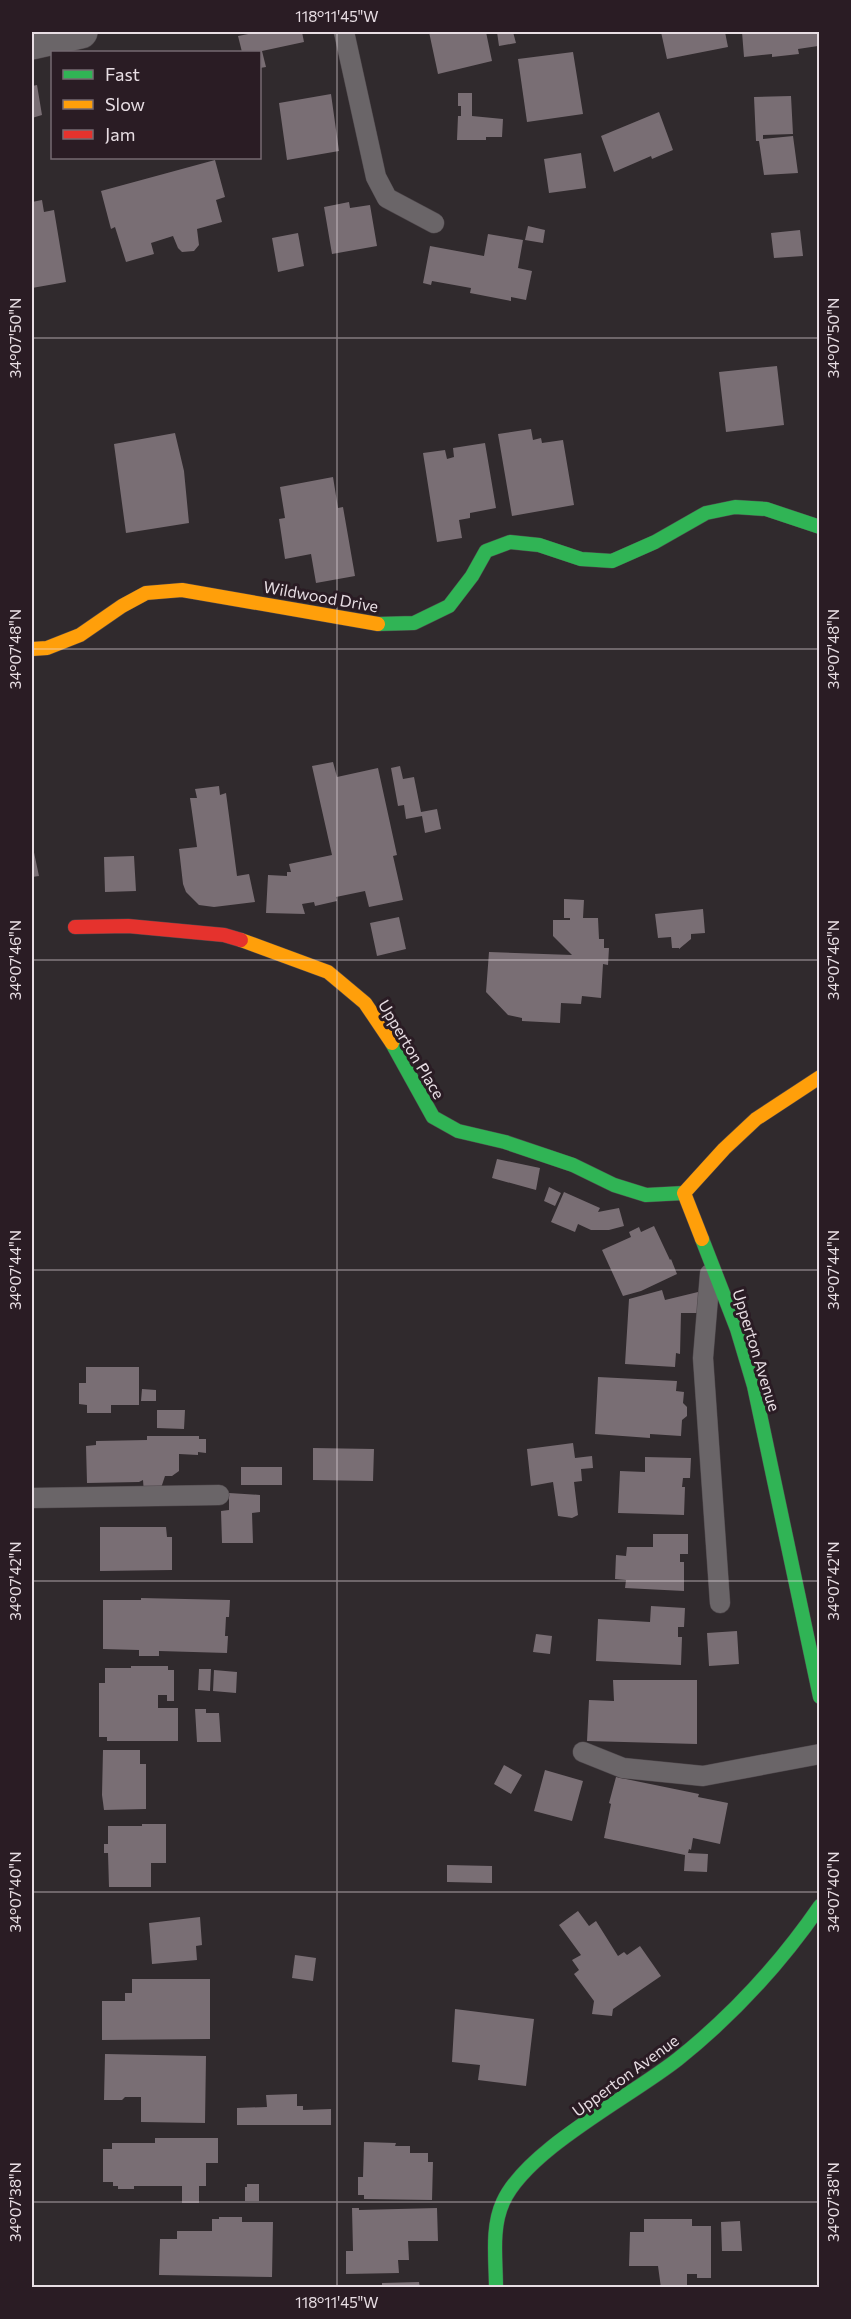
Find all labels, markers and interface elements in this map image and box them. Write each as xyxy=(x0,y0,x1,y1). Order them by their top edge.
text: 118°11'45"W xyxy=(295,7,379,25)
legend xyxy=(51,51,261,159)
text: Fast xyxy=(105,63,140,85)
text: Slow xyxy=(105,93,145,115)
text: Jam xyxy=(105,123,135,145)
text: 34°07'50"N xyxy=(6,298,24,378)
text: 34°07'50"N xyxy=(824,298,842,378)
street label: Wildwood Drive xyxy=(262,577,380,615)
text: 34°07'48"N xyxy=(6,609,24,689)
text: 34°07'48"N xyxy=(824,609,842,689)
text: 34°07'46"N xyxy=(6,920,24,1000)
text: 34°07'46"N xyxy=(824,920,842,1000)
street label: Upperton Place xyxy=(375,996,449,1102)
text: 34°07'44"N xyxy=(6,1230,24,1310)
text: 34°07'44"N xyxy=(824,1230,842,1310)
street label: Upperton Avenue xyxy=(729,1286,785,1414)
text: 34°07'42"N xyxy=(6,1541,24,1621)
text: 34°07'42"N xyxy=(824,1541,842,1621)
text: 34°07'40"N xyxy=(6,1852,24,1932)
text: 34°07'40"N xyxy=(824,1852,842,1932)
street label: Upperton Avenue xyxy=(568,2030,682,2120)
text: 34°07'38"N xyxy=(6,2162,24,2242)
text: 34°07'38"N xyxy=(824,2162,842,2242)
text: 118°11'45"W xyxy=(295,2293,379,2311)

